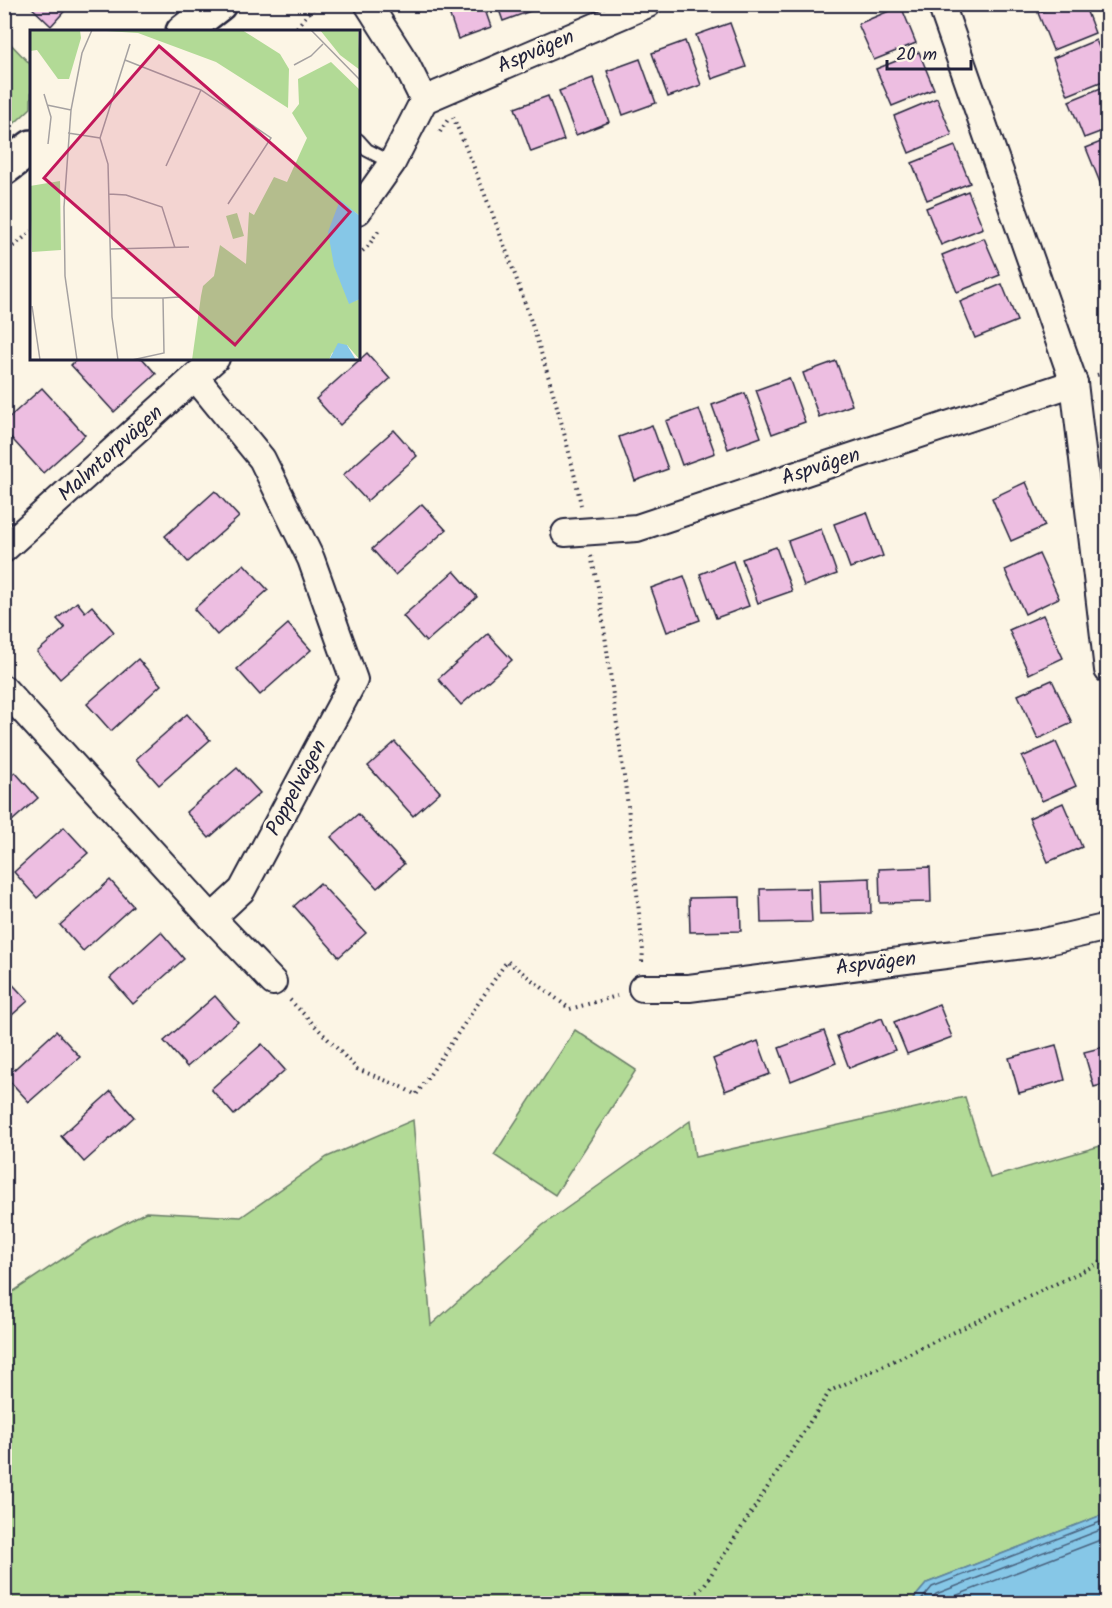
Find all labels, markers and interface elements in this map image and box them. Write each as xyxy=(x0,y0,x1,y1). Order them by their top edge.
street label: Aspvägen xyxy=(492,21,580,83)
inset map xyxy=(30,30,360,360)
scale bar xyxy=(887,33,971,71)
text: 20 m xyxy=(896,41,937,70)
street label: Malmtorpvägen xyxy=(51,397,171,511)
street label: Aspvägen xyxy=(777,439,865,495)
street label: Poppelvägen xyxy=(258,734,336,842)
street label: Aspvägen xyxy=(834,943,918,985)

